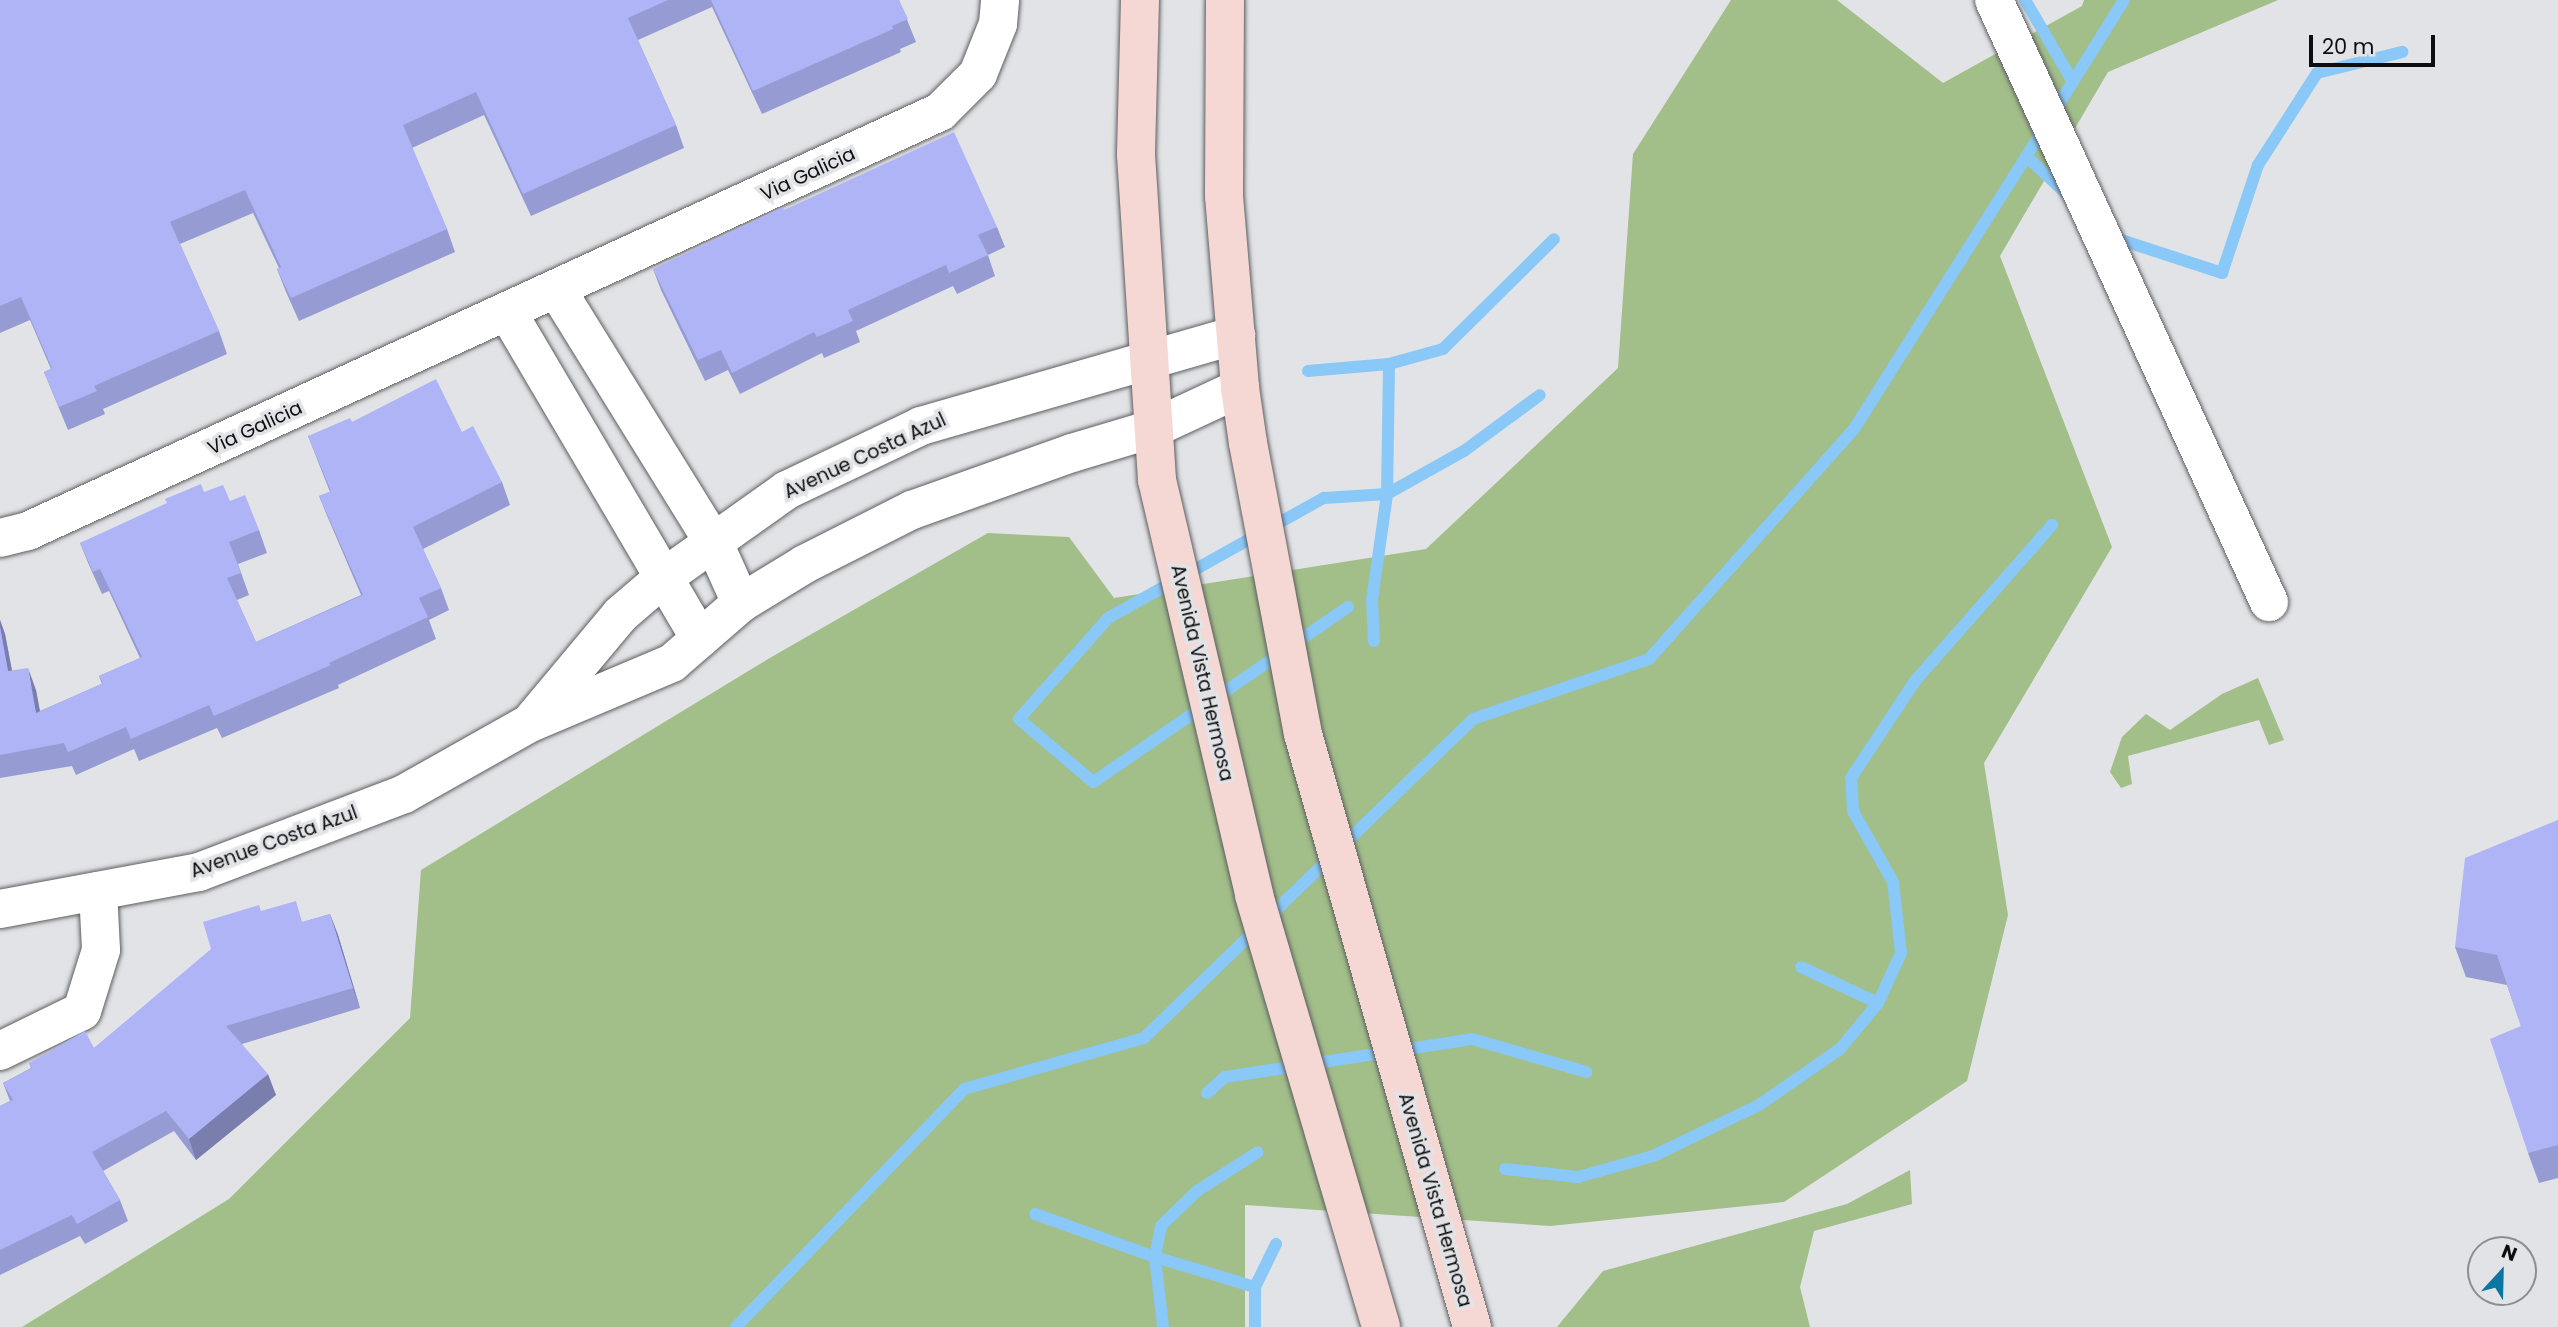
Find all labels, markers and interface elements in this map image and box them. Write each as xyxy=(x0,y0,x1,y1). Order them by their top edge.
scale bar xyxy=(2313,21,2439,65)
text: 20 m xyxy=(2322,32,2375,61)
street label: Via Galicia xyxy=(757,142,859,206)
street label: Via Galicia xyxy=(204,396,306,460)
street label: Avenue Costa Azul xyxy=(780,408,950,504)
street label: Avenida Vista Hermosa xyxy=(1166,562,1238,784)
street label: Avenue Costa Azul xyxy=(187,801,361,883)
street label: Avenida Vista Hermosa xyxy=(1393,1090,1477,1310)
north arrow xyxy=(2467,1236,2537,1306)
text: N xyxy=(2498,1238,2521,1268)

